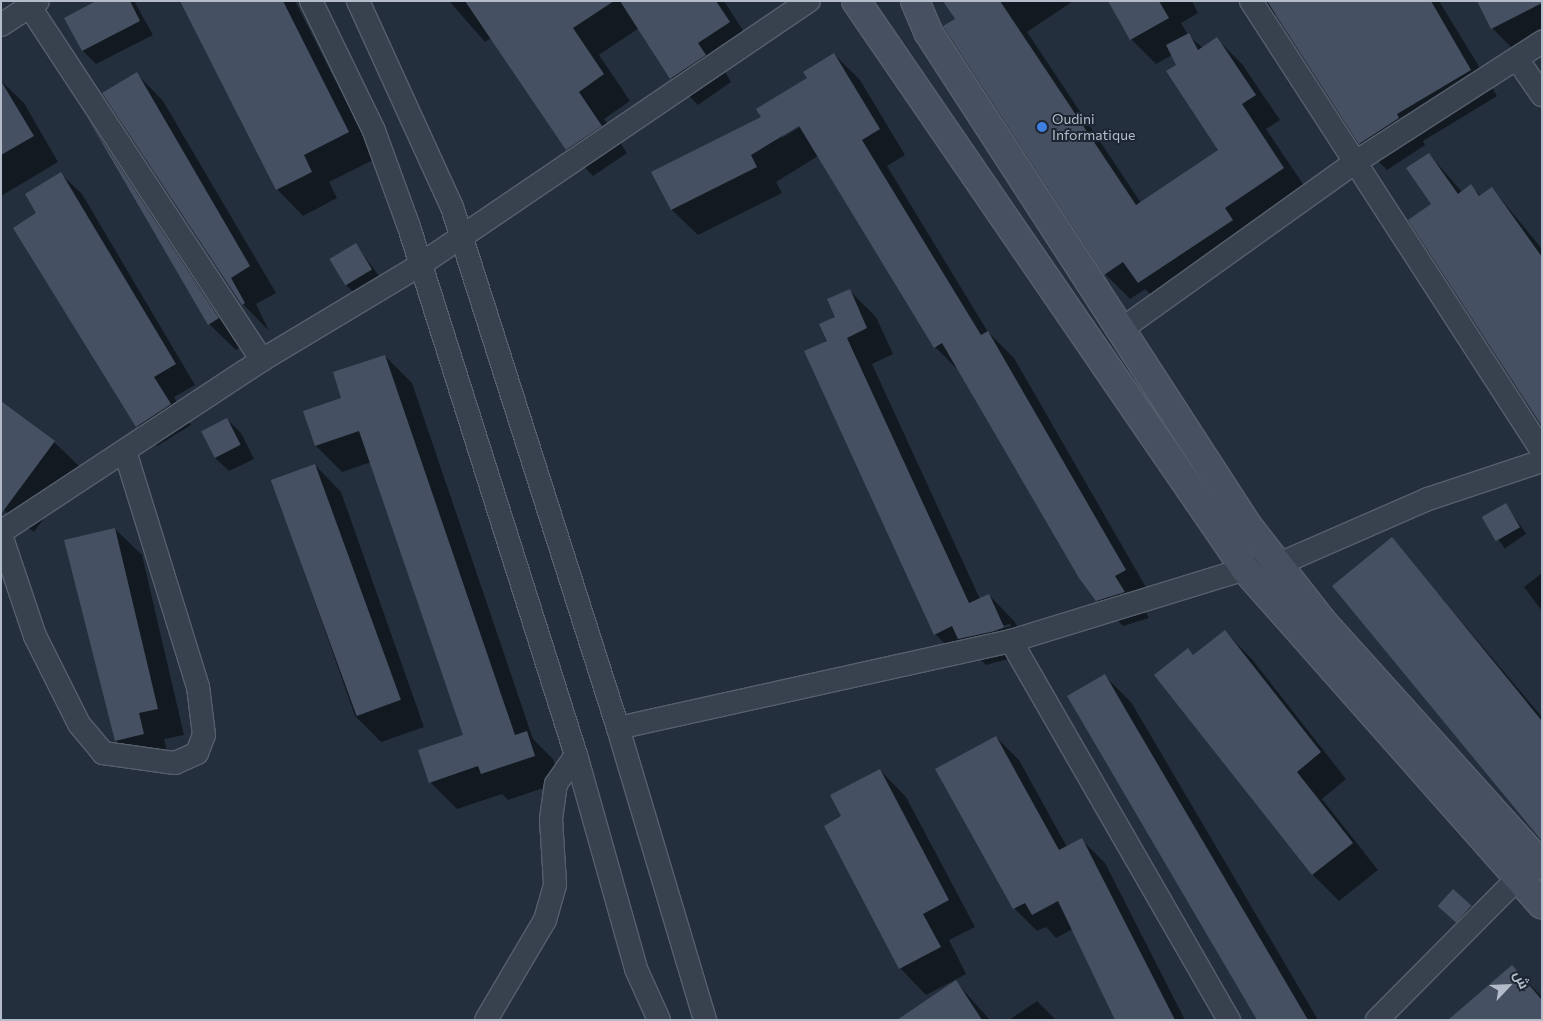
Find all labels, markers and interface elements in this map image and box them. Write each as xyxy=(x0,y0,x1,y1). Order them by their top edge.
place label: Oudini Informatique xyxy=(1052,111,1135,144)
marker: Oudini Informatique xyxy=(1036,121,1048,133)
north arrow xyxy=(1483,961,1533,1011)
text: ش xyxy=(1511,968,1534,991)

